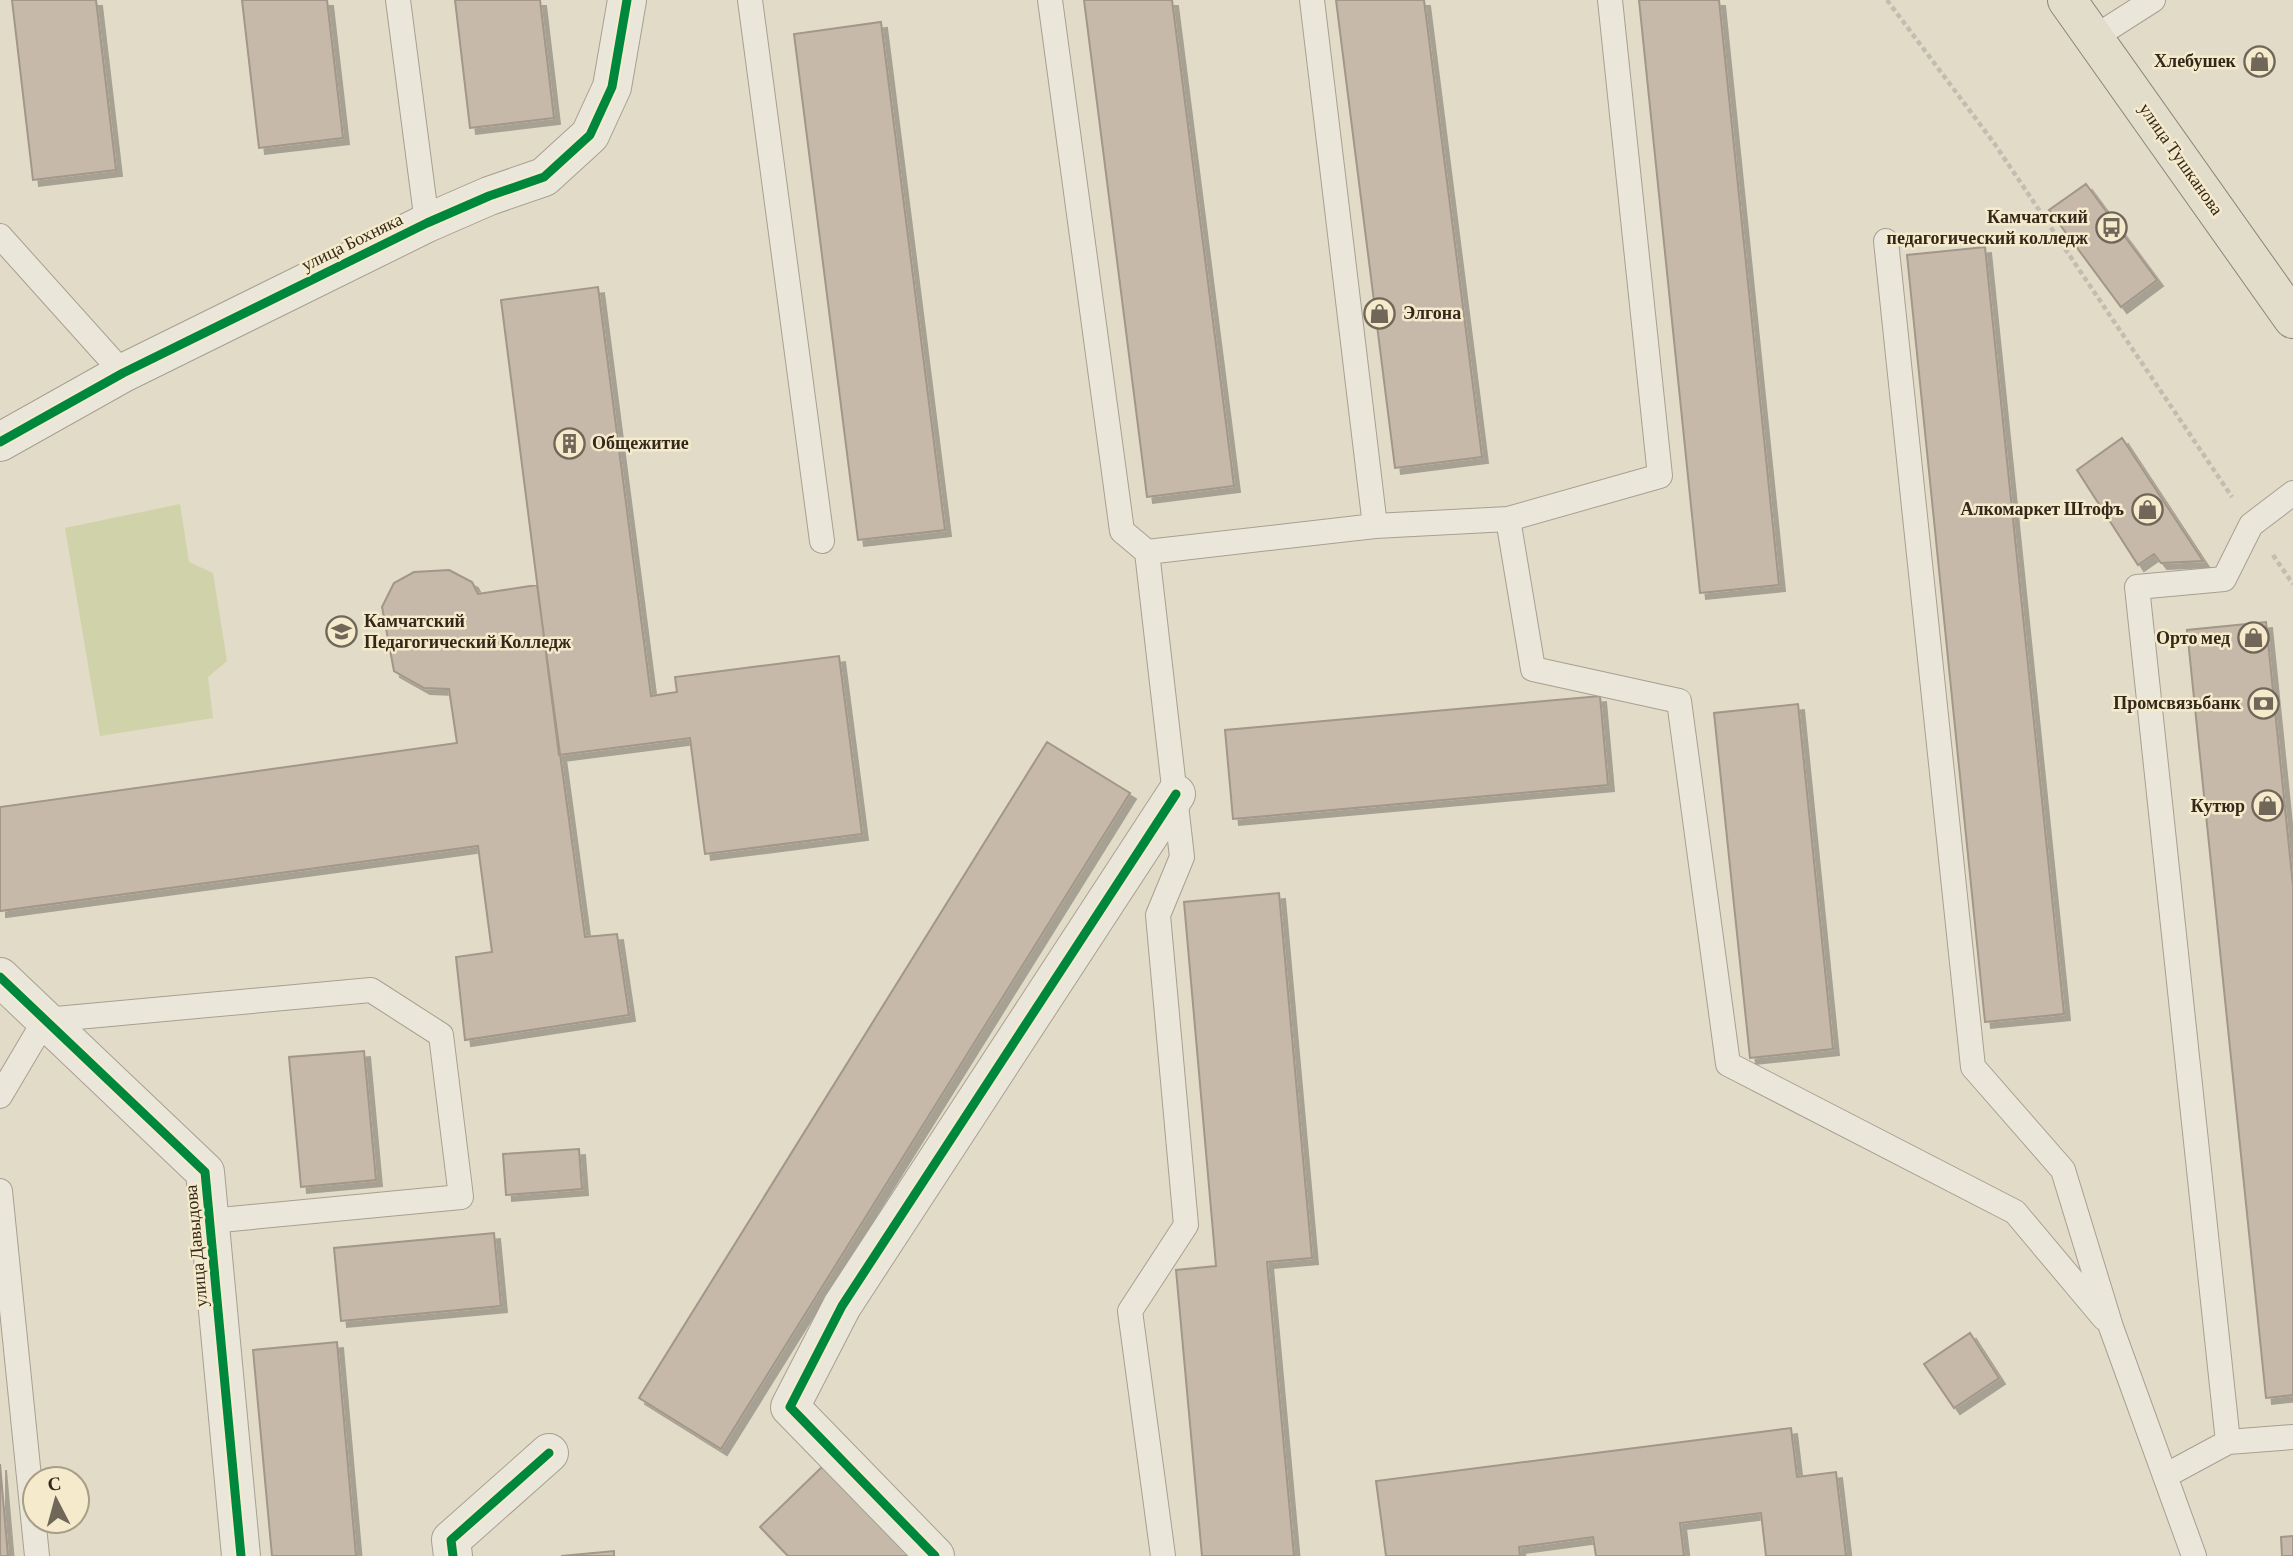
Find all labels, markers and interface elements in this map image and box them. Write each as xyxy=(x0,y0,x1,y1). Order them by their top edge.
shop icon: Хлебушек xyxy=(2242,44,2276,78)
place label: Хлебушек xyxy=(2154,51,2237,71)
street label: улица Тушканова xyxy=(2135,99,2227,219)
place label: Камчатский педагогический колледж xyxy=(1887,207,2089,248)
street label: улица Бохняка xyxy=(298,209,406,275)
bus stop icon: Камчатский педагогический колледж xyxy=(2094,210,2128,244)
shop icon: Элгона xyxy=(1363,296,1397,330)
place label: Элгона xyxy=(1403,303,1461,323)
building icon: Общежитие xyxy=(552,426,586,460)
place label: Общежитие xyxy=(592,433,689,453)
shop icon: Алкомаркет Штофъ xyxy=(2130,492,2164,526)
place label: Алкомаркет Штофъ xyxy=(1960,499,2125,519)
place label: Камчатский Педагогический Колледж xyxy=(364,611,572,652)
school or university icon: Камчатский Педагогический Колледж xyxy=(324,614,358,648)
shop icon: Орто мед xyxy=(2236,621,2270,655)
place label: Орто мед xyxy=(2156,628,2230,648)
bank icon: Промсвязьбанк xyxy=(2247,686,2281,720)
place label: Промсвязьбанк xyxy=(2113,693,2242,713)
shop icon: Кутюр xyxy=(2251,789,2285,823)
place label: Кутюр xyxy=(2191,796,2245,816)
street label: улица Давыдова xyxy=(181,1184,211,1308)
north arrow xyxy=(21,1465,91,1535)
text: С xyxy=(46,1472,62,1495)

